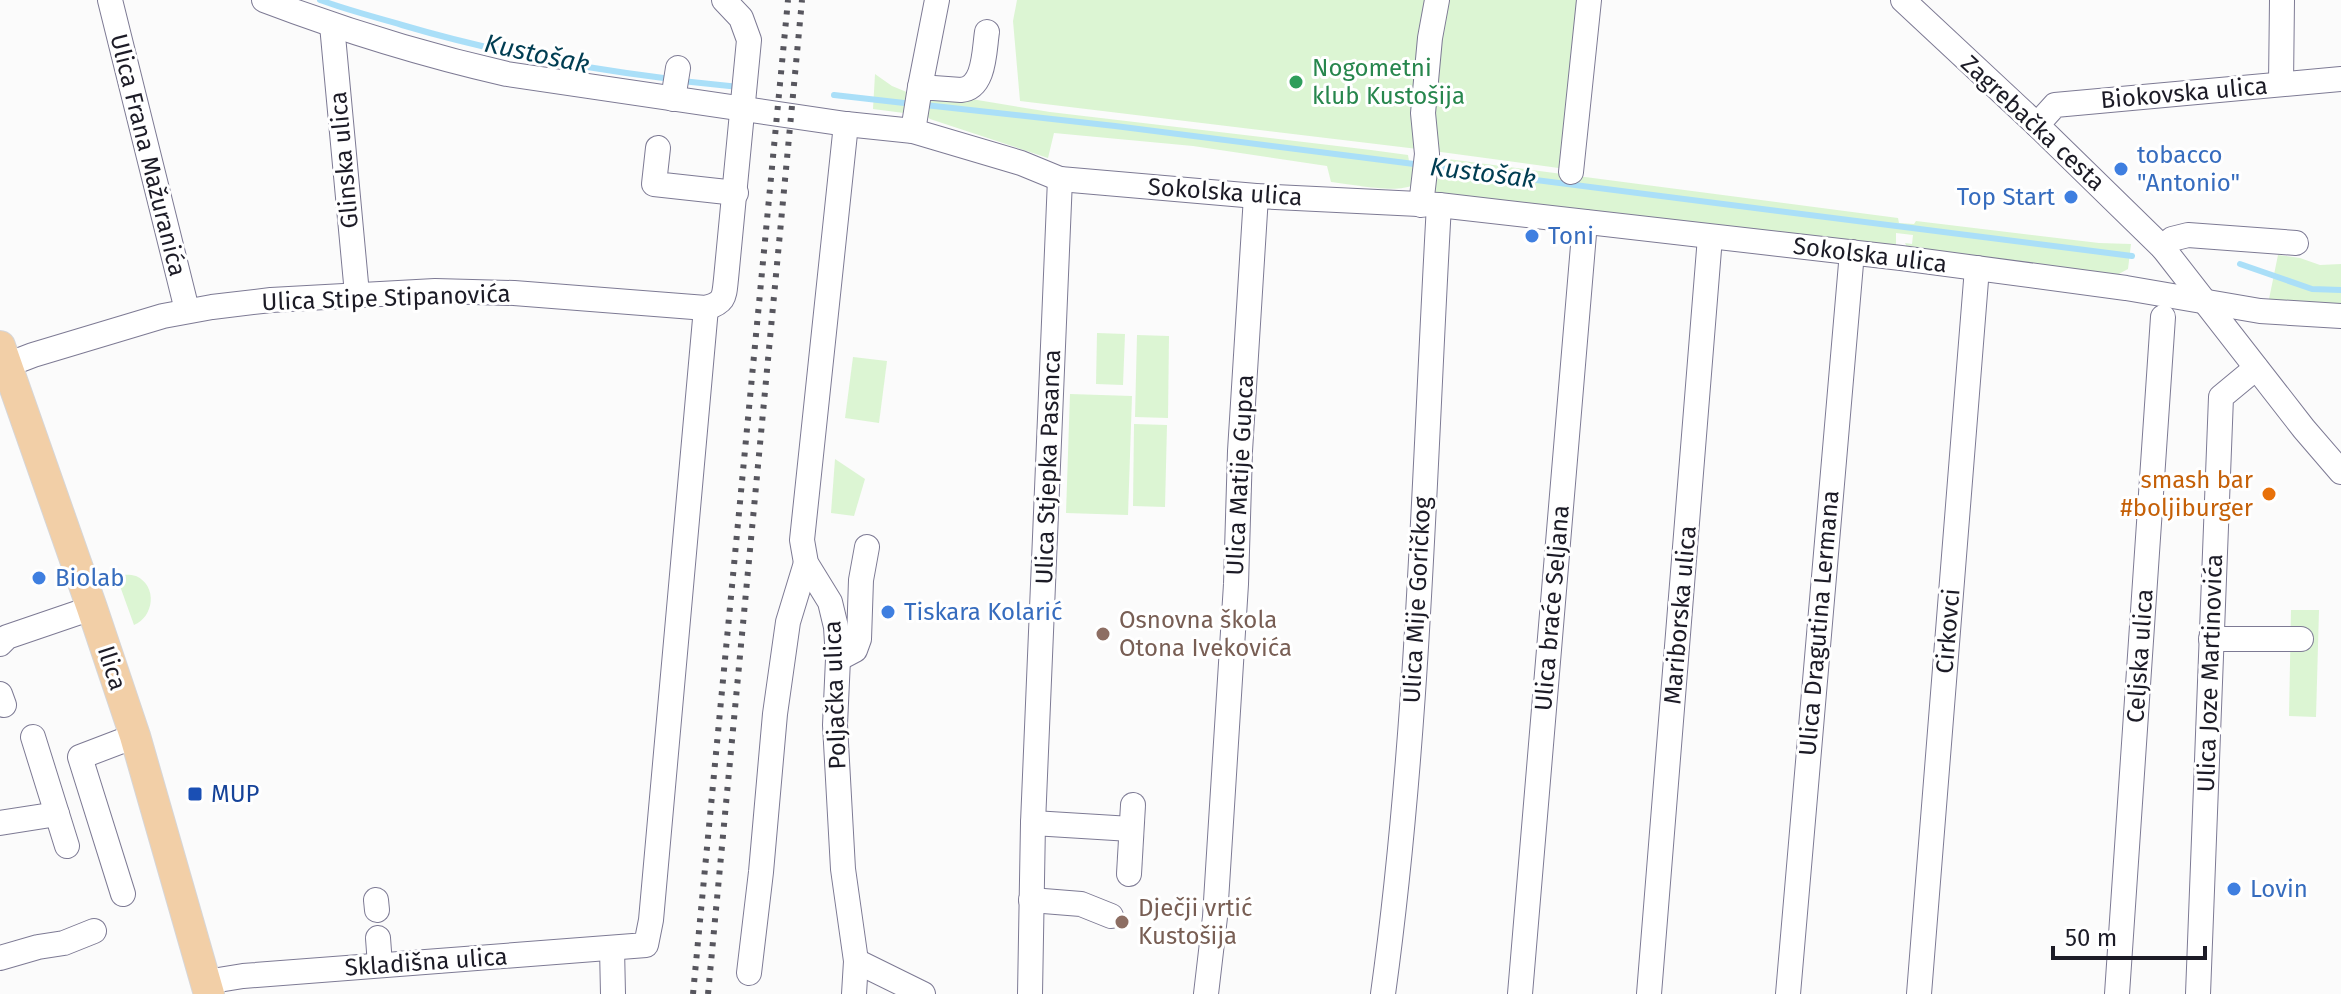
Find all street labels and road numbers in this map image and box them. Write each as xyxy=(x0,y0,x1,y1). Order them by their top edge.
street label: Ulica Frana Mažuranića xyxy=(104,31,192,279)
street label: Zagrebačka cesta xyxy=(1956,49,2110,197)
street label: Biokovska ulica xyxy=(2099,72,2269,114)
street label: Glinska ulica xyxy=(324,90,364,230)
street label: Sokolska ulica xyxy=(1147,173,1303,211)
street label: Sokolska ulica xyxy=(1791,232,1949,278)
street label: Ulica Stipe Stipanovića xyxy=(261,280,511,316)
street label: Ulica Stjepka Pasanca xyxy=(1030,349,1066,585)
street label: Ulica Matije Gupca xyxy=(1221,374,1259,576)
street label: Ulica Dragutina Lermana xyxy=(1793,489,1845,757)
street label: Ulica Mije Goričkog xyxy=(1398,495,1436,704)
street label: Ulica braće Seljana xyxy=(1529,504,1575,712)
street label: Mariborska ulica xyxy=(1658,524,1702,706)
street label: Ulica Joze Martinovića xyxy=(2192,553,2228,793)
street label: Cirkovci xyxy=(1930,587,1966,675)
street label: Celjska ulica xyxy=(2121,588,2159,724)
street label: Poljačka ulica xyxy=(818,620,852,770)
street label: Ilica xyxy=(92,642,132,694)
street label: Skladišna ulica xyxy=(344,942,508,982)

